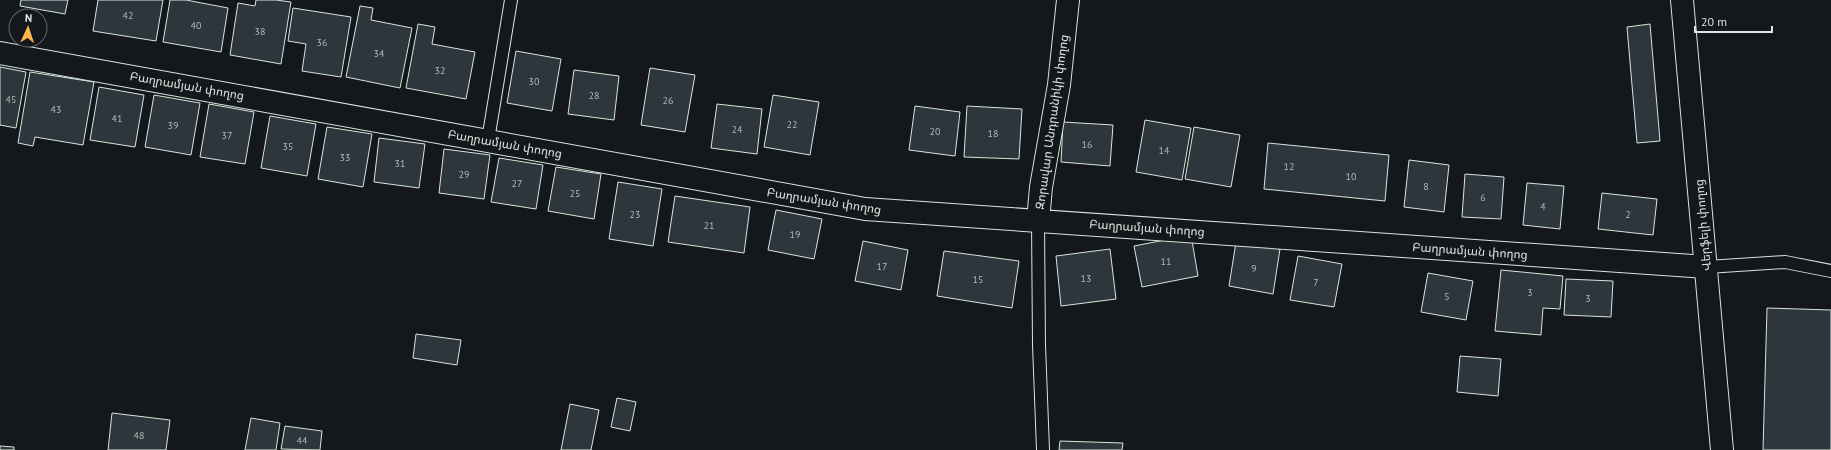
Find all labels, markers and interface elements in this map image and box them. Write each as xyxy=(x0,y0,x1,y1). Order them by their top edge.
north arrow xyxy=(8,8,48,48)
scale bar xyxy=(1695,8,1772,34)
house number: 42 xyxy=(123,9,133,22)
text: N xyxy=(25,11,33,25)
text: 20 m xyxy=(1701,14,1727,29)
house number: 40 xyxy=(191,19,202,32)
house number: 38 xyxy=(255,25,265,38)
street label: Զորավար Անդրանիկի փողոց xyxy=(1032,33,1071,210)
house number: 36 xyxy=(317,36,327,49)
house number: 34 xyxy=(374,47,385,60)
house number: 32 xyxy=(435,64,445,77)
street label: Բաղրամյան փողոց xyxy=(129,68,245,103)
house number: 30 xyxy=(529,75,540,88)
house number: 28 xyxy=(589,89,599,102)
house number: 45 xyxy=(6,93,16,106)
house number: 26 xyxy=(663,94,673,107)
house number: 43 xyxy=(51,103,61,116)
house number: 41 xyxy=(112,112,122,125)
house number: 22 xyxy=(787,118,797,131)
house number: 39 xyxy=(168,119,178,132)
house number: 24 xyxy=(732,123,743,136)
house number: 20 xyxy=(930,125,941,138)
street label: Բաղրամյան փողոց xyxy=(447,126,563,161)
house number: 18 xyxy=(988,127,998,140)
house number: 37 xyxy=(222,129,232,142)
house number: 16 xyxy=(1082,138,1092,151)
house number: 35 xyxy=(283,140,293,153)
house number: 14 xyxy=(1159,144,1170,157)
house number: 33 xyxy=(340,151,350,164)
house number: 31 xyxy=(395,157,405,170)
house number: 12 xyxy=(1284,160,1294,173)
house number: 29 xyxy=(459,168,469,181)
house number: 10 xyxy=(1346,170,1357,183)
house number: 27 xyxy=(512,177,522,190)
street label: Վերֆելի փողոց xyxy=(1691,179,1714,272)
house number: 8 xyxy=(1423,180,1429,193)
street label: Բաղրամյան փողոց xyxy=(766,184,882,217)
house number: 25 xyxy=(570,187,580,200)
house number: 6 xyxy=(1480,191,1486,204)
house number: 4 xyxy=(1540,200,1546,213)
house number: 23 xyxy=(630,208,640,221)
house number: 2 xyxy=(1625,208,1631,221)
street label: Բաղրամյան փողոց xyxy=(1089,216,1205,239)
house number: 21 xyxy=(704,219,714,232)
house number: 19 xyxy=(790,228,800,241)
street label: Բաղրամյան փողոց xyxy=(1412,239,1528,262)
house number: 11 xyxy=(1161,255,1171,268)
house number: 17 xyxy=(877,260,887,273)
house number: 9 xyxy=(1251,262,1257,275)
house number: 13 xyxy=(1081,272,1091,285)
house number: 15 xyxy=(973,273,983,286)
house number: 7 xyxy=(1313,276,1319,289)
house number: 3 xyxy=(1527,286,1533,299)
house number: 5 xyxy=(1444,290,1450,303)
house number: 3 xyxy=(1585,292,1591,305)
house number: 48 xyxy=(134,429,144,442)
house number: 44 xyxy=(297,434,308,447)

